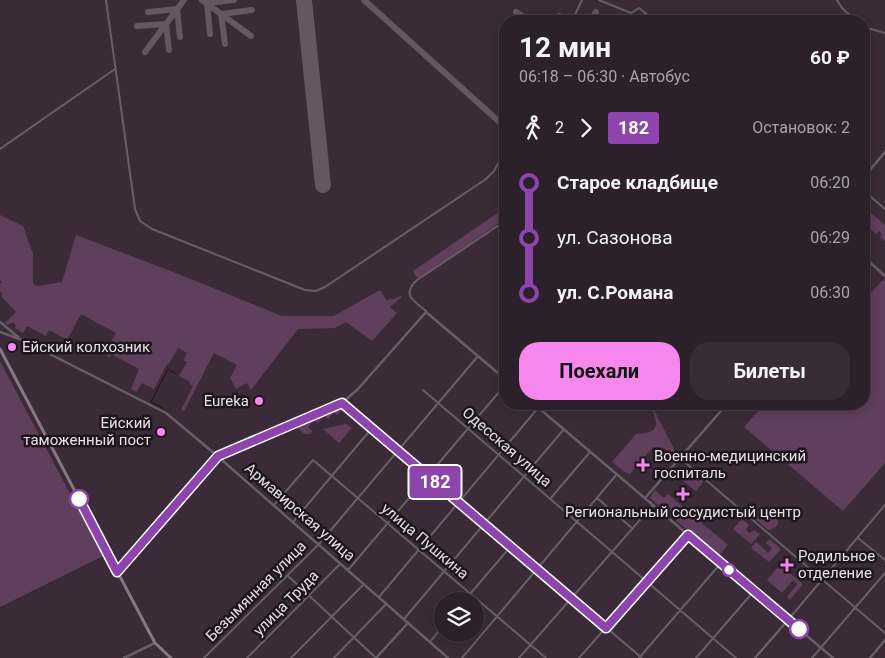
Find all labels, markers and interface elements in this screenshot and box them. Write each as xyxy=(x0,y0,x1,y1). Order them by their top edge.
text: 12 мин xyxy=(519,31,611,64)
text: 60 ₽ xyxy=(810,46,850,69)
text: 06:18 – 06:30 · Автобус xyxy=(519,67,690,86)
icon: walk xyxy=(519,114,547,142)
icon: forward xyxy=(572,114,600,142)
text: 182 xyxy=(618,117,649,138)
text: 2 xyxy=(555,118,564,137)
text: Остановок: 2 xyxy=(752,118,850,137)
text: Старое кладбище xyxy=(557,171,718,194)
text: 06:20 xyxy=(810,173,850,192)
text: ул. Сазонова xyxy=(557,226,673,249)
text: 06:29 xyxy=(810,228,850,247)
text: ул. С.Романа xyxy=(557,281,674,304)
text: 06:30 xyxy=(810,283,850,302)
place label: Ейский колхозник xyxy=(22,338,150,356)
marker: Ейский колхозник xyxy=(6,341,18,353)
button: Поехали xyxy=(519,342,680,400)
button: Билеты xyxy=(690,342,850,400)
place label: Eureka xyxy=(204,392,249,410)
marker: Eureka xyxy=(253,395,265,407)
street label: Одесская улица xyxy=(459,403,555,491)
place label: Ейский таможенный пост xyxy=(23,414,151,449)
marker: Ейский таможенный пост xyxy=(155,426,167,438)
place label: Военно-медицинский госпиталь xyxy=(654,447,806,482)
marker: Военно-медицинский госпиталь xyxy=(636,458,650,472)
street label: Армавирская улица xyxy=(241,459,359,565)
line badge: 182 xyxy=(406,466,464,498)
text: 182 xyxy=(420,471,450,492)
marker: Региональный сосудистый центр xyxy=(676,487,690,501)
unlabelled marker xyxy=(69,489,89,509)
street label: улица Пушкина xyxy=(378,499,472,583)
place label: Региональный сосудистый центр xyxy=(565,503,801,521)
street label: Безымянная улица xyxy=(202,537,310,645)
place label: Родильное отделение xyxy=(798,547,875,582)
marker: Родильное отделение xyxy=(780,558,794,572)
unlabelled marker xyxy=(722,563,736,577)
street label: улица Труда xyxy=(250,567,322,639)
map controls xyxy=(434,592,484,642)
button: layers xyxy=(434,592,484,642)
unlabelled marker xyxy=(789,619,809,639)

